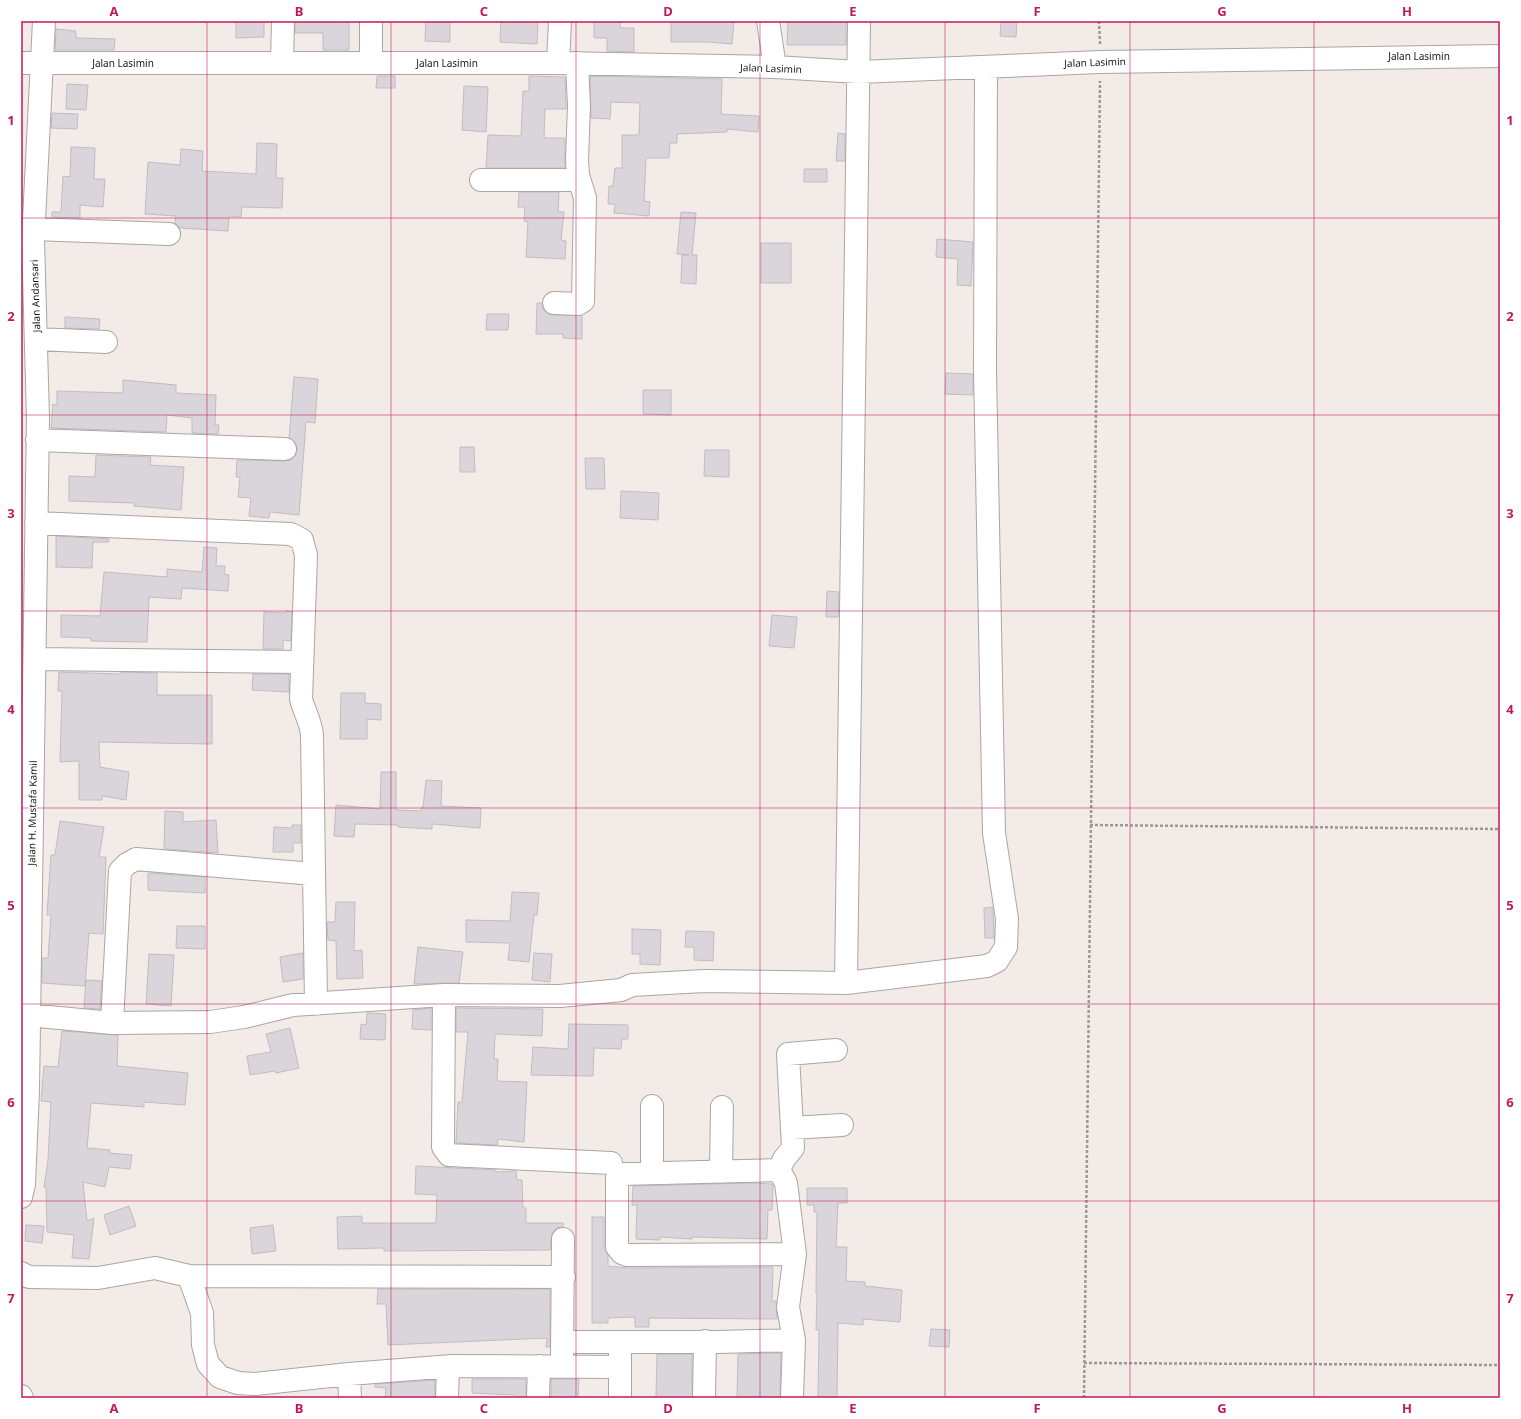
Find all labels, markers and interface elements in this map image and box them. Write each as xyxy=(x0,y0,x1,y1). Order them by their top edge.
text: A xyxy=(110,2,119,20)
text: B xyxy=(295,2,303,20)
text: C xyxy=(480,2,488,20)
text: D xyxy=(663,2,673,20)
text: E xyxy=(849,2,857,20)
text: F xyxy=(1033,2,1041,20)
text: G xyxy=(1217,2,1227,20)
text: H xyxy=(1402,2,1412,20)
street label: Jalan Lasimin xyxy=(1387,49,1450,63)
street label: Jalan Lasimin xyxy=(1063,54,1126,70)
street label: Jalan Lasimin xyxy=(91,56,154,70)
street label: Jalan Lasimin xyxy=(415,56,478,70)
street label: Jalan Lasimin xyxy=(739,60,802,76)
text: 1 xyxy=(7,111,15,129)
text: 1 xyxy=(1506,111,1514,129)
street label: Jalan Andansari xyxy=(27,259,43,334)
text: 2 xyxy=(7,307,15,325)
text: 2 xyxy=(1506,307,1514,325)
text: 3 xyxy=(7,504,15,522)
text: 3 xyxy=(1506,504,1514,522)
text: 4 xyxy=(7,700,15,718)
text: 4 xyxy=(1506,700,1514,718)
street label: Jalan H. Mustafa Kamil xyxy=(24,760,40,867)
text: 5 xyxy=(7,896,15,914)
text: 5 xyxy=(1506,896,1514,914)
text: 6 xyxy=(7,1093,15,1111)
text: 6 xyxy=(1506,1093,1514,1111)
text: 7 xyxy=(7,1289,15,1307)
text: 7 xyxy=(1506,1289,1514,1307)
text: A xyxy=(110,1399,119,1417)
text: B xyxy=(295,1399,303,1417)
text: C xyxy=(480,1399,488,1417)
text: D xyxy=(663,1399,673,1417)
text: E xyxy=(849,1399,857,1417)
text: F xyxy=(1033,1399,1041,1417)
text: G xyxy=(1217,1399,1227,1417)
text: H xyxy=(1402,1399,1412,1417)

